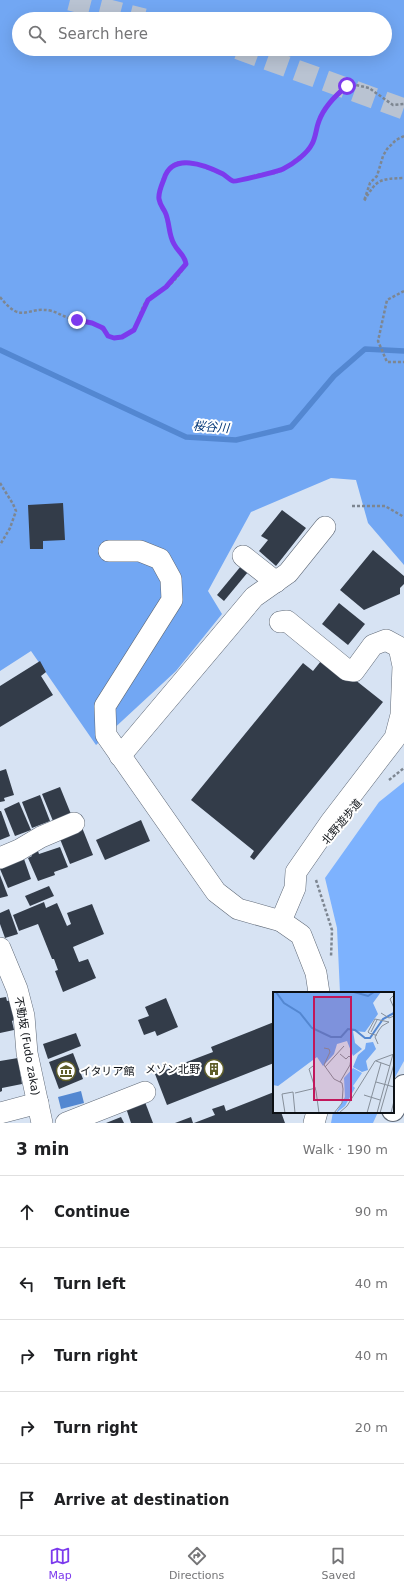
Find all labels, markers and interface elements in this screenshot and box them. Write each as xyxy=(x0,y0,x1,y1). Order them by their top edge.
search box xyxy=(12,12,392,56)
icon: search xyxy=(26,23,48,45)
text: Search here xyxy=(58,25,148,43)
route start xyxy=(338,77,356,95)
route end xyxy=(68,311,86,329)
water label: 桜谷川 xyxy=(193,419,231,435)
street label: 北野遊歩道 xyxy=(319,797,365,847)
inset map xyxy=(273,992,394,1113)
street label: 不動坂 (Fudo zaka) xyxy=(12,995,42,1097)
building icon: メゾン北野 xyxy=(203,1058,225,1080)
museum icon: イタリア館 xyxy=(55,1060,77,1082)
place label: メゾン北野 xyxy=(145,1063,200,1076)
place label: イタリア館 xyxy=(80,1065,135,1078)
text: 3 min xyxy=(16,1139,69,1159)
text: Walk · 190 m xyxy=(303,1142,388,1157)
icon: ahead xyxy=(16,1201,38,1223)
text: Continue xyxy=(54,1203,130,1221)
text: 90 m xyxy=(355,1204,388,1219)
icon: left xyxy=(16,1273,38,1295)
text: Turn left xyxy=(54,1275,126,1293)
text: 40 m xyxy=(355,1276,388,1291)
icon: right xyxy=(16,1345,38,1367)
text: Turn right xyxy=(54,1347,138,1365)
text: 40 m xyxy=(355,1348,388,1363)
icon: right xyxy=(16,1417,38,1439)
text: Turn right xyxy=(54,1419,138,1437)
text: 20 m xyxy=(355,1420,388,1435)
icon: arrive xyxy=(16,1489,38,1511)
text: Arrive at destination xyxy=(54,1491,229,1509)
tab: Map xyxy=(49,1545,72,1582)
tab: Directions xyxy=(169,1545,224,1582)
tab: Saved xyxy=(321,1545,355,1582)

